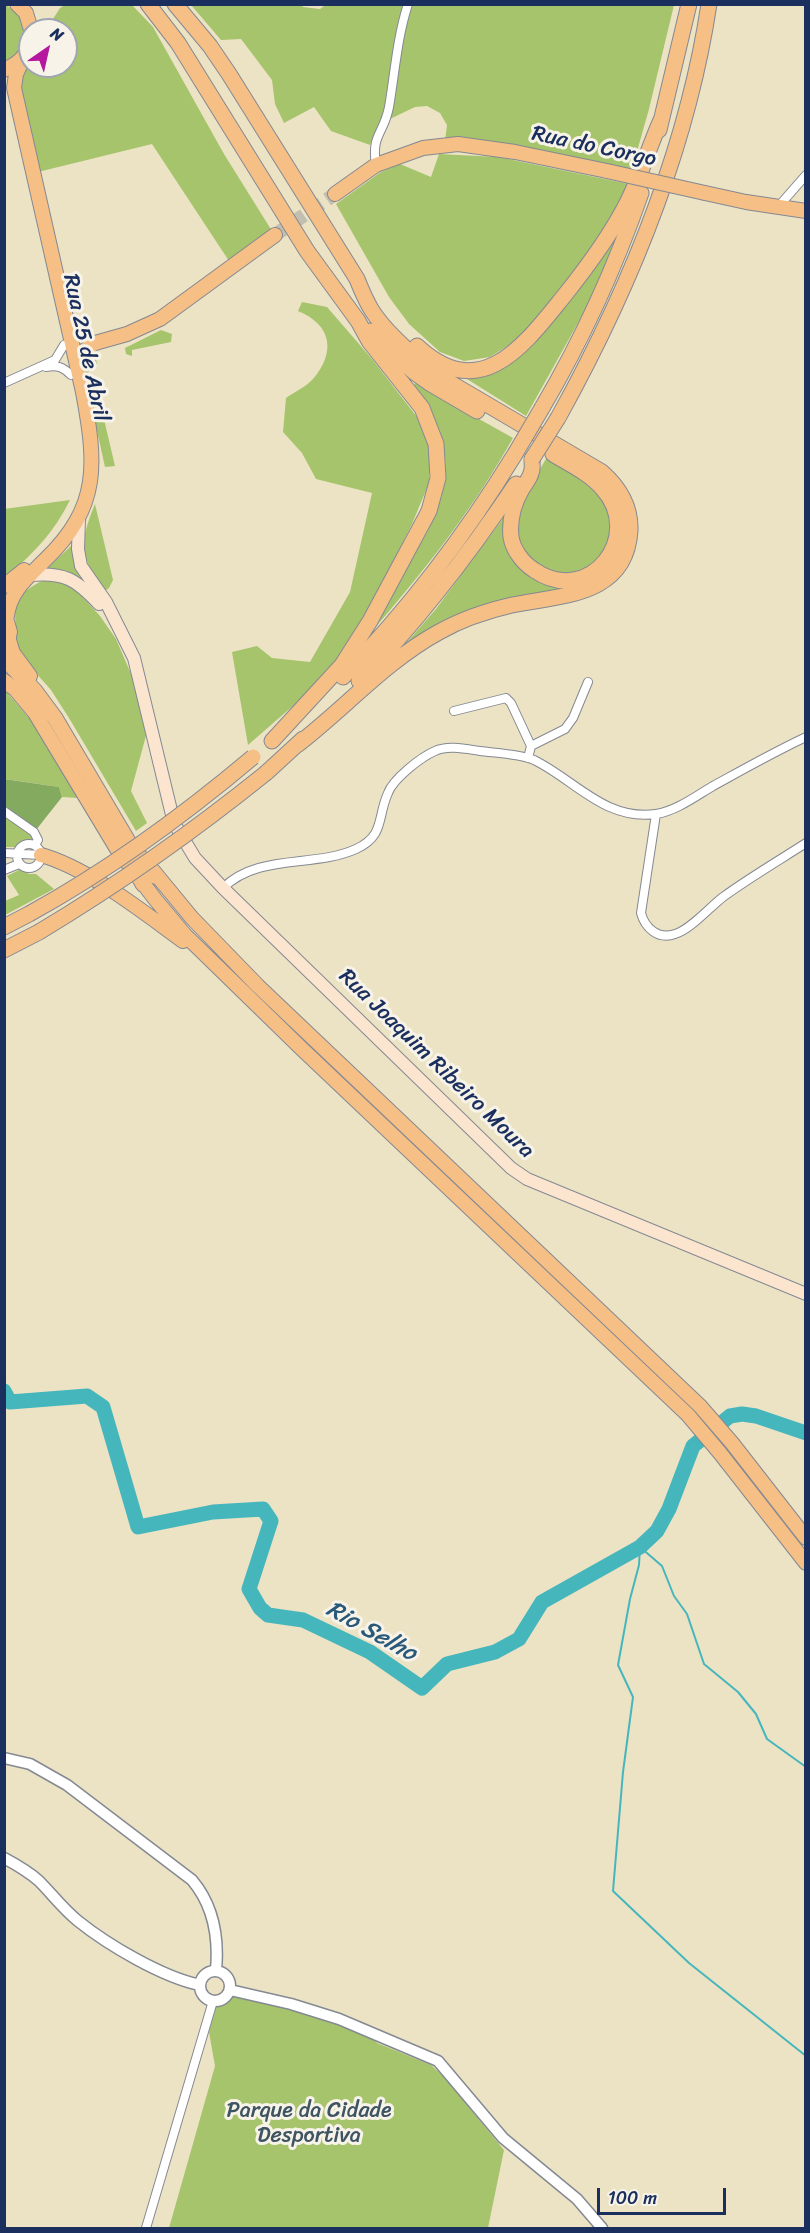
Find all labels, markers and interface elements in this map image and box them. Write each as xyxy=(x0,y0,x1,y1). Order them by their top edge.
north arrow xyxy=(18,18,78,78)
text: N xyxy=(45,19,70,49)
street label: Rua do Corgo xyxy=(529,121,659,173)
street label: Rua 25 de Abril xyxy=(56,272,114,424)
street label: Rua Joaquim Ribeiro Moura xyxy=(333,964,539,1164)
water label: Rio Selho xyxy=(321,1595,421,1669)
park label: Parque da Cidade Desportiva xyxy=(226,2098,392,2150)
scale bar xyxy=(600,2176,729,2214)
text: 100 m xyxy=(608,2182,657,2214)

